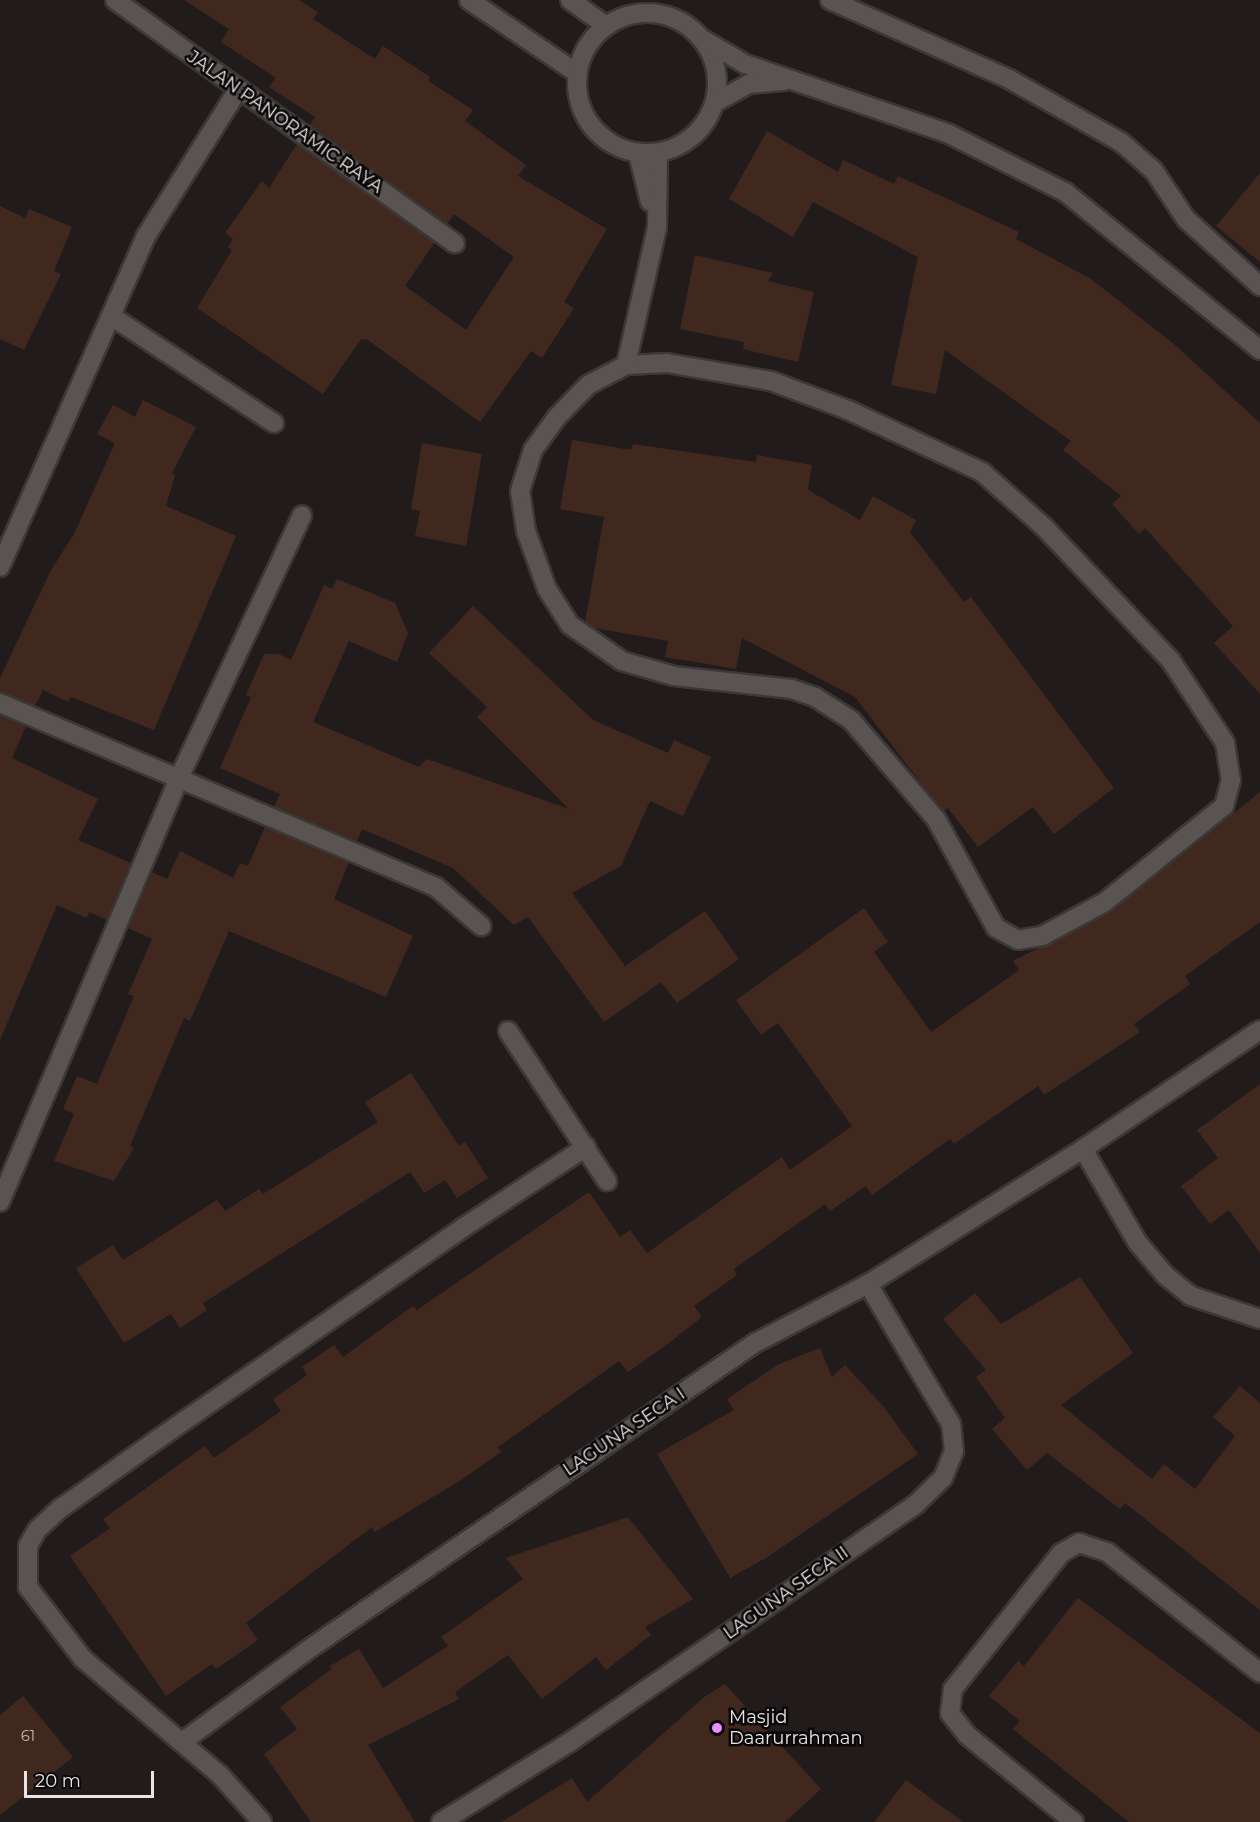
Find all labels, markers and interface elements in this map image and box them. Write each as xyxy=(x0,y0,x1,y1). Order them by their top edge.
street label: JALAN PANORAMIC RAYA xyxy=(183,46,387,198)
street label: LAGUNA SECA I xyxy=(559,1383,689,1481)
street label: LAGUNA SECA II xyxy=(719,1542,853,1644)
place label: Masjid Daarurrahman xyxy=(729,1707,863,1750)
marker: Masjid Daarurrahman xyxy=(710,1721,724,1735)
house number: 61 xyxy=(21,1727,35,1745)
scale bar xyxy=(27,1759,158,1797)
text: 20 m xyxy=(35,1770,81,1792)

